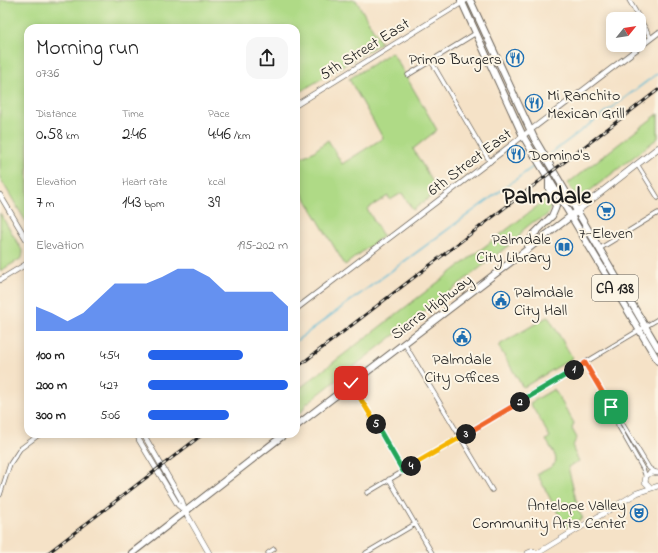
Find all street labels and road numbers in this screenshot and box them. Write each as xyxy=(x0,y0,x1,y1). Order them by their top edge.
street label: 5th Street East xyxy=(315,12,415,87)
street label: 6th Street East xyxy=(423,122,518,202)
street label: Sierra Highway xyxy=(386,269,478,346)
road number: CA 138 xyxy=(592,275,638,301)

